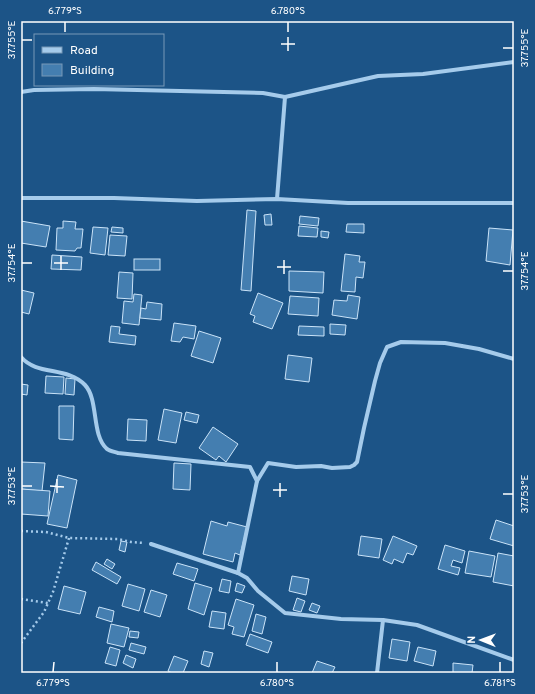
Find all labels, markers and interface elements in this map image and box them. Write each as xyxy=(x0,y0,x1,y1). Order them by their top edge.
text: 6.779°S xyxy=(48,5,82,18)
text: 6.780°S xyxy=(271,5,305,18)
text: 37.755°E xyxy=(6,20,19,60)
text: 37.755°E xyxy=(519,28,532,68)
legend xyxy=(34,34,164,86)
text: Road xyxy=(70,43,98,59)
text: Building xyxy=(70,63,114,79)
text: 37.754°E xyxy=(6,243,19,283)
text: 37.754°E xyxy=(519,251,532,291)
text: 37.753°E xyxy=(6,467,19,505)
text: 37.753°E xyxy=(519,475,532,513)
north arrow xyxy=(461,620,501,660)
text: N xyxy=(465,636,479,644)
text: 6.779°S xyxy=(36,677,70,690)
text: 6.780°S xyxy=(260,677,294,690)
text: 6.781°S xyxy=(484,677,516,690)

